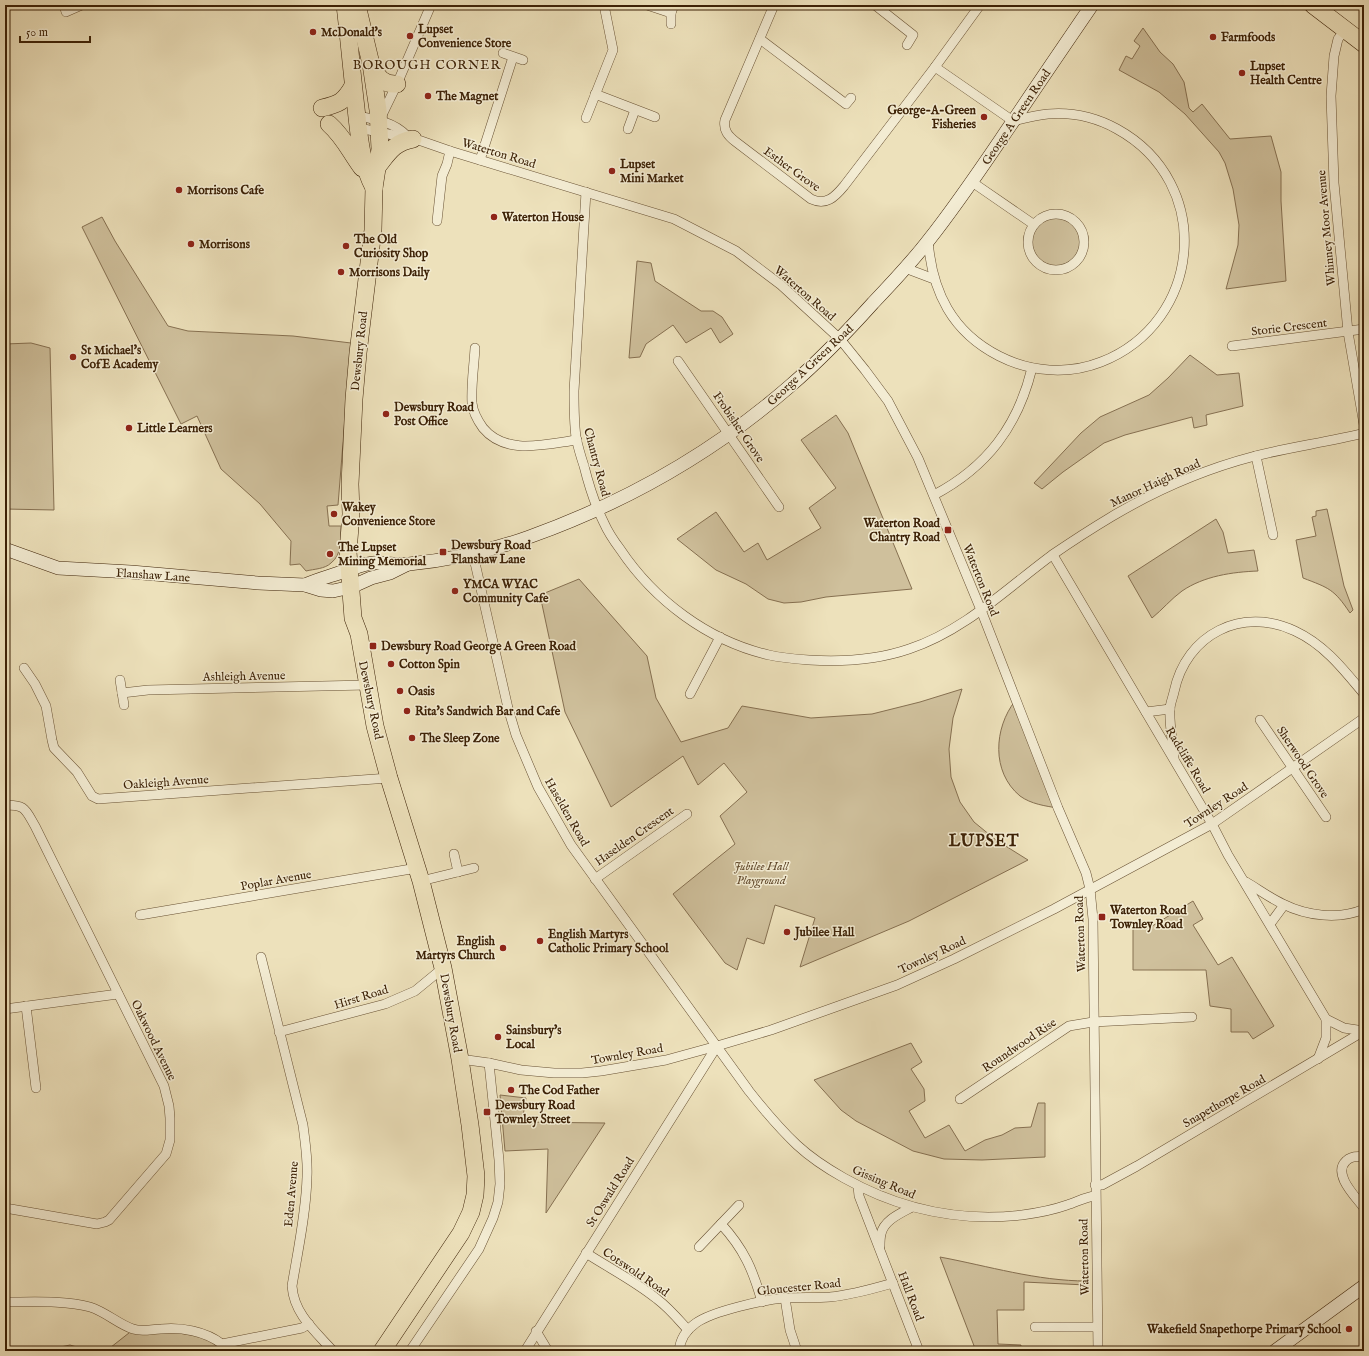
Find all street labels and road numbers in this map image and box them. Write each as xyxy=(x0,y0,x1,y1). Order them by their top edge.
street label: George A Green Road xyxy=(979,66,1054,168)
street label: Waterton Road xyxy=(460,135,538,172)
street label: Esther Grove xyxy=(760,144,823,195)
street label: Whinney Moor Avenue xyxy=(1314,169,1339,286)
street label: Waterton Road xyxy=(771,263,839,325)
street label: Dewsbury Road xyxy=(348,310,371,392)
street label: Storie Crescent xyxy=(1250,315,1328,340)
street label: George A Green Road xyxy=(764,321,857,409)
street label: Frobisher Grove xyxy=(709,389,768,466)
street label: Chantry Road xyxy=(580,426,613,499)
street label: Manor Haigh Road xyxy=(1108,456,1203,511)
street label: Waterton Road xyxy=(959,542,1002,619)
street label: Flanshaw Lane xyxy=(115,565,191,586)
street label: Dewsbury Road xyxy=(355,659,386,741)
street label: Ashleigh Avenue xyxy=(201,668,286,685)
street label: Radcliffe Road xyxy=(1162,724,1214,797)
street label: Sherwood Grove xyxy=(1273,724,1332,801)
street label: Oakleigh Avenue xyxy=(123,772,210,793)
street label: Haselden Road xyxy=(541,775,592,850)
street label: Townley Road xyxy=(1182,779,1251,831)
street label: Haselden Crescent xyxy=(592,804,677,869)
street label: Poplar Avenue xyxy=(239,867,313,895)
street label: Waterton Road xyxy=(1072,895,1089,973)
street label: Townley Road xyxy=(896,933,969,978)
street label: Dewsbury Road xyxy=(436,972,465,1054)
street label: Hirst Road xyxy=(332,982,391,1013)
street label: Oakwood Avenue xyxy=(128,997,180,1083)
street label: Roundwood Rise xyxy=(979,1015,1060,1076)
street label: Townley Road xyxy=(590,1041,665,1068)
street label: Snapethorpe Road xyxy=(1180,1071,1269,1132)
street label: St Oswald Road xyxy=(583,1154,638,1230)
street label: Eden Avenue xyxy=(281,1160,302,1228)
street label: Gissing Road xyxy=(850,1162,918,1203)
street label: Waterton Road xyxy=(1076,1218,1093,1295)
street label: Cotswold Road xyxy=(600,1245,672,1300)
street label: Hall Road xyxy=(894,1269,927,1324)
street label: Gloucester Road xyxy=(756,1276,842,1299)

